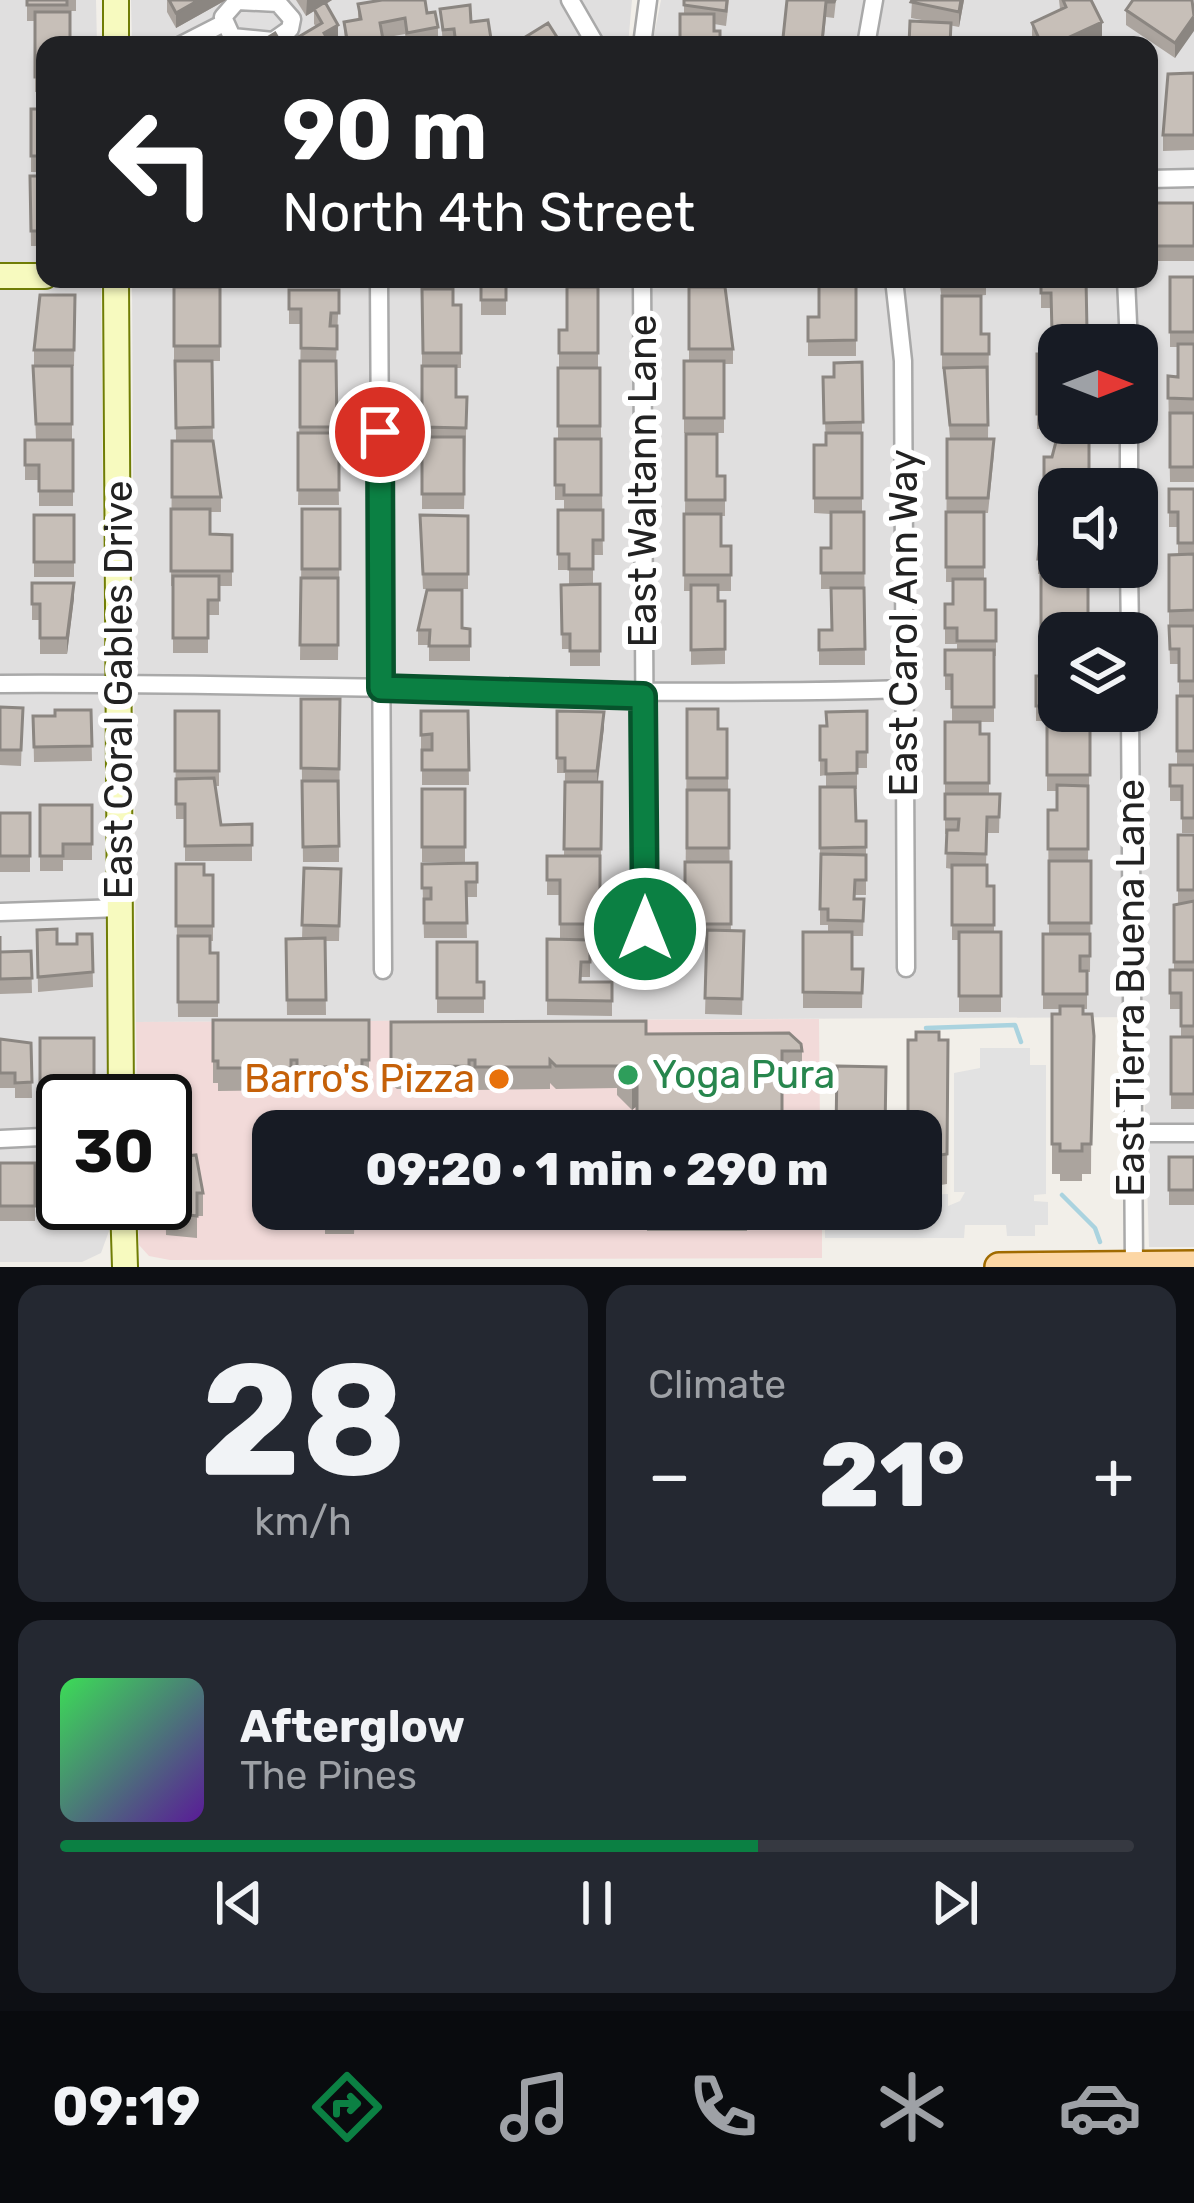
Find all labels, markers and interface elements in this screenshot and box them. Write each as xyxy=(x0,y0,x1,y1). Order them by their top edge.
text: 90 m xyxy=(282,80,488,180)
icon: left xyxy=(84,84,240,240)
text: North 4th Street xyxy=(282,181,695,245)
street label: East Waltann Lane xyxy=(620,314,666,648)
north arrow xyxy=(1038,324,1158,444)
map controls xyxy=(1038,324,1158,732)
pin xyxy=(329,381,431,483)
icon: arrive xyxy=(347,399,413,465)
street label: East Carol Ann Way xyxy=(881,449,927,797)
button: sound xyxy=(1038,468,1158,588)
street label: East Coral Gables Drive xyxy=(96,480,142,900)
button: layers xyxy=(1038,612,1158,732)
street label: East Tierra Buena Lane xyxy=(1108,779,1154,1197)
position arrow xyxy=(582,866,708,992)
place label: Yoga Pura xyxy=(652,1052,835,1098)
place label: Barro's Pizza xyxy=(244,1056,475,1102)
marker: Yoga Pura xyxy=(615,1062,641,1088)
marker: Barro's Pizza xyxy=(486,1066,512,1092)
speed limit sign: 30 xyxy=(36,1074,192,1230)
text: 09:20 · 1 min · 290 m xyxy=(366,1143,828,1196)
text: 28 xyxy=(199,1328,407,1513)
text: Climate xyxy=(648,1362,786,1408)
text: 21° xyxy=(819,1422,965,1529)
text: − xyxy=(648,1436,691,1515)
text: + xyxy=(1093,1436,1134,1515)
text: km/h xyxy=(254,1499,352,1545)
text: Afterglow xyxy=(240,1700,465,1753)
text: The Pines xyxy=(240,1753,417,1799)
icon: previous xyxy=(206,1870,272,1936)
icon: pause xyxy=(564,1870,630,1936)
icon: next xyxy=(922,1870,988,1936)
icon: directions xyxy=(305,2065,389,2149)
icon: music xyxy=(493,2065,577,2149)
icon: phone xyxy=(681,2065,765,2149)
icon: climate xyxy=(870,2065,954,2149)
icon: car xyxy=(1058,2065,1142,2149)
text: 09:19 xyxy=(52,2075,201,2139)

